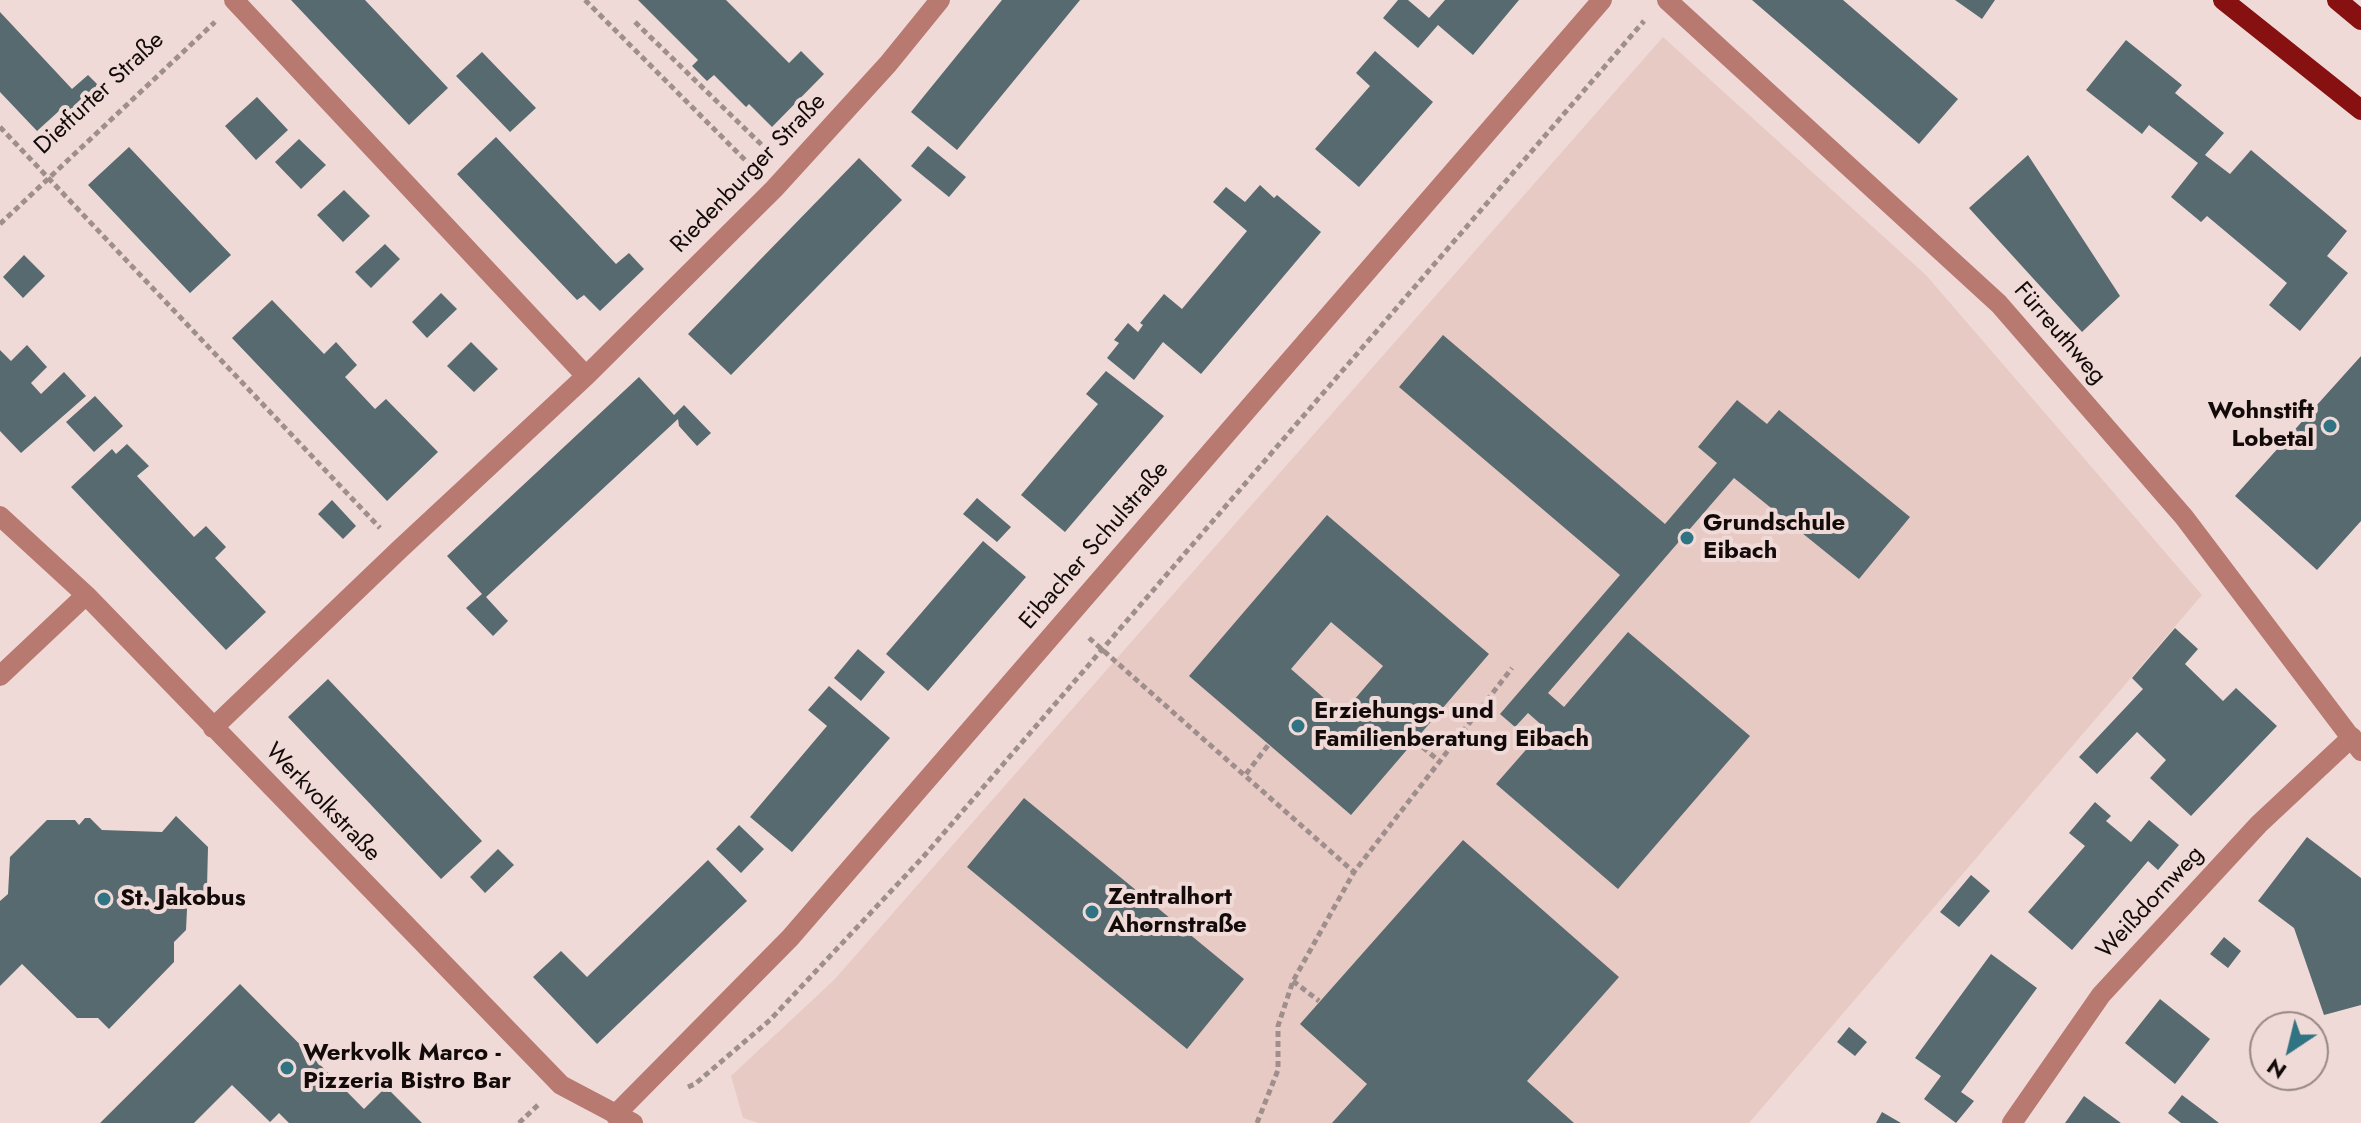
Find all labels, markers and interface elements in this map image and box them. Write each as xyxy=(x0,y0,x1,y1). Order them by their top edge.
street label: Dietfurter Straße xyxy=(29,27,171,161)
street label: Riedenburger Straße xyxy=(665,88,833,260)
street label: Fürreuthweg xyxy=(2007,277,2111,391)
place label: Wohnstift Lobetal xyxy=(2208,398,2314,454)
marker: Wohnstift Lobetal xyxy=(2321,417,2339,435)
street label: Eibacher Schulstraße xyxy=(1014,456,1176,636)
place label: Grundschule Eibach xyxy=(1703,510,1845,566)
marker: Grundschule Eibach xyxy=(1678,529,1696,547)
place label: Erziehungs- und Familienberatung Eibach xyxy=(1314,698,1589,754)
marker: Erziehungs- und Familienberatung Eibach xyxy=(1289,717,1307,735)
street label: Werkvolkstraße xyxy=(258,738,386,868)
street label: Weißdornweg xyxy=(2092,841,2210,965)
place label: Zentralhort Ahornstraße xyxy=(1108,884,1247,940)
place label: St. Jakobus xyxy=(120,885,246,913)
marker: St. Jakobus xyxy=(95,890,113,908)
marker: Zentralhort Ahornstraße xyxy=(1083,903,1101,921)
north arrow xyxy=(2249,1011,2329,1091)
place label: Werkvolk Marco - Pizzeria Bistro Bar xyxy=(303,1040,511,1096)
text: N xyxy=(2260,1051,2293,1087)
marker: Werkvolk Marco - Pizzeria Bistro Bar xyxy=(278,1059,296,1077)

